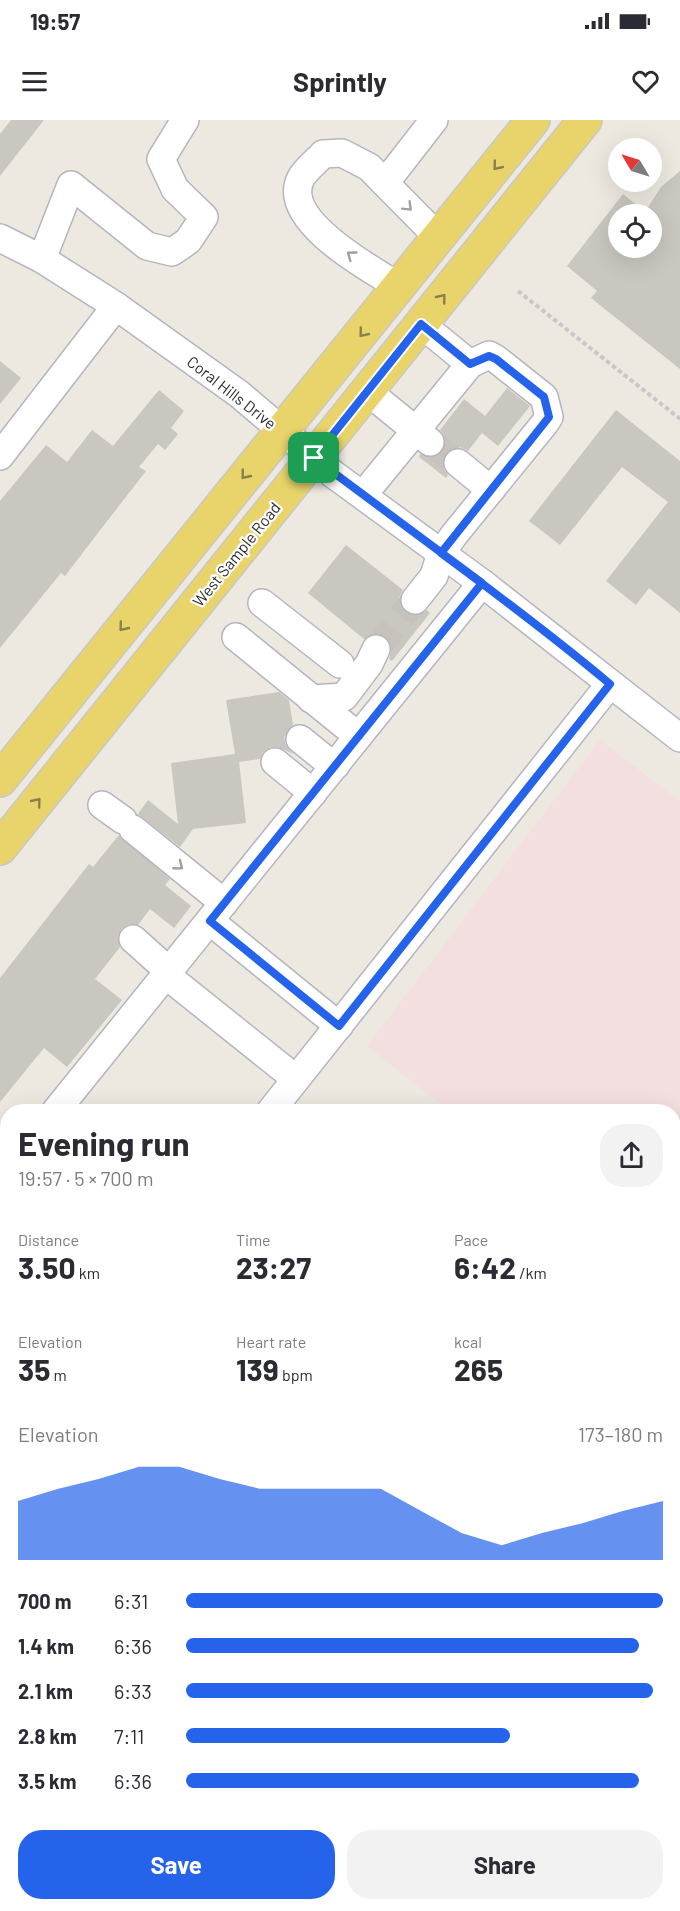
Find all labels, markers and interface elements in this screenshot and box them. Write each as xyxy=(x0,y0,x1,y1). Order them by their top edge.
text: 19:57 xyxy=(30,8,80,34)
icon: menu xyxy=(18,65,51,98)
text: Sprintly xyxy=(293,65,387,97)
icon: heart xyxy=(629,65,662,98)
north arrow xyxy=(608,138,662,192)
map controls xyxy=(608,138,662,258)
one-way arrow xyxy=(493,159,504,170)
one-way arrow xyxy=(401,200,412,210)
button: locate xyxy=(608,204,662,258)
one-way arrow xyxy=(346,251,357,262)
one-way arrow xyxy=(435,294,446,305)
one-way arrow xyxy=(360,326,371,337)
street label: Coral Hills Drive xyxy=(184,351,280,433)
pin xyxy=(288,432,339,483)
icon: arrive xyxy=(297,441,330,474)
one-way arrow xyxy=(241,469,252,480)
street label: West Sample Road xyxy=(188,498,284,610)
one-way arrow xyxy=(119,621,130,632)
one-way arrow xyxy=(29,798,40,809)
one-way arrow xyxy=(172,859,183,870)
text: Evening run xyxy=(18,1123,190,1163)
button: share xyxy=(600,1124,663,1187)
text: 19:57 · 5 × 700 m xyxy=(18,1166,153,1190)
text: Distance xyxy=(18,1230,79,1249)
text: Time xyxy=(236,1230,271,1249)
text: Pace xyxy=(454,1230,488,1249)
text: 3.50 xyxy=(18,1249,76,1285)
text: 23:27 xyxy=(236,1249,311,1285)
text: 6:42 xyxy=(454,1249,516,1285)
text: km xyxy=(76,1263,100,1282)
text: /km xyxy=(516,1263,547,1282)
text: Elevation xyxy=(18,1332,82,1351)
text: Heart rate xyxy=(236,1332,306,1351)
text: kcal xyxy=(454,1332,482,1351)
text: 35 xyxy=(18,1351,50,1387)
text: 139 xyxy=(236,1351,279,1387)
text: 265 xyxy=(454,1351,503,1387)
text: m xyxy=(50,1365,67,1384)
text: bpm xyxy=(279,1365,313,1384)
text: Elevation xyxy=(18,1422,99,1446)
text: 173–180 m xyxy=(578,1422,663,1446)
text: 700 m xyxy=(18,1589,71,1613)
text: 6:31 xyxy=(114,1589,148,1613)
text: 1.4 km xyxy=(18,1634,74,1658)
text: 6:36 xyxy=(114,1634,152,1658)
text: 2.1 km xyxy=(18,1679,73,1703)
text: 6:33 xyxy=(114,1679,152,1703)
text: 2.8 km xyxy=(18,1724,77,1748)
text: 7:11 xyxy=(114,1724,144,1748)
text: 3.5 km xyxy=(18,1769,76,1793)
text: 6:36 xyxy=(114,1769,152,1793)
button: Save xyxy=(18,1830,335,1899)
button: Share xyxy=(347,1830,663,1899)

